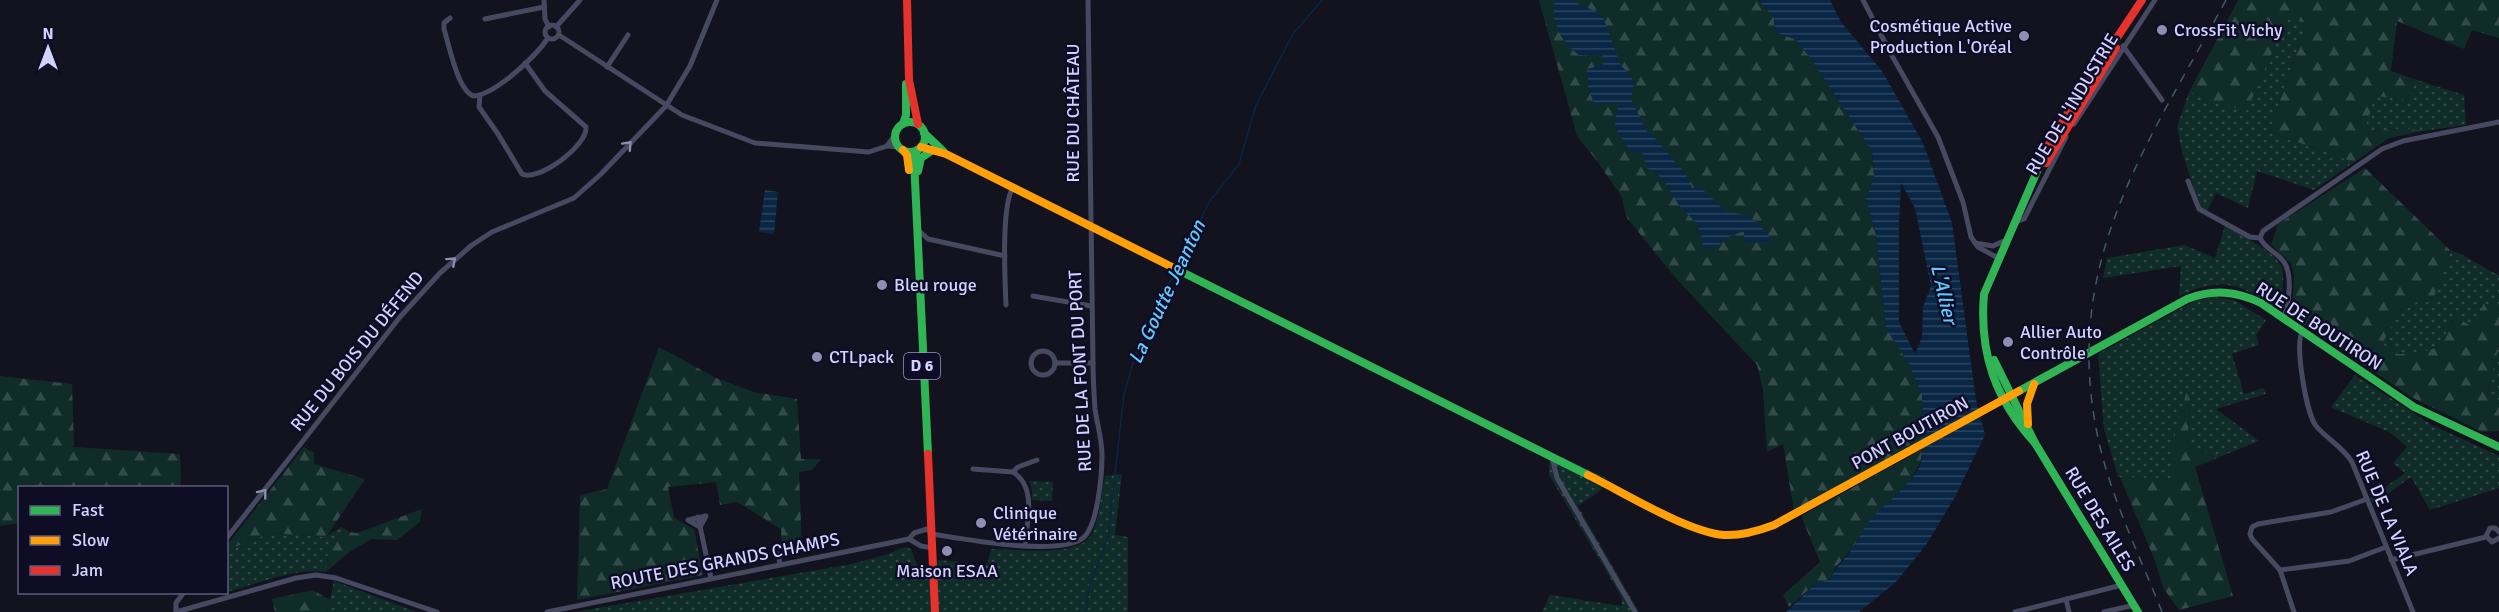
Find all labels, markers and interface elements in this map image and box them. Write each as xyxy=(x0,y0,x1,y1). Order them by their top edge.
place label: Cosmétique Active Production L'Oréal xyxy=(1870,15,2012,58)
north arrow xyxy=(18,18,78,78)
place label: CrossFit Vichy xyxy=(2174,19,2283,41)
marker: CrossFit Vichy xyxy=(2155,23,2169,37)
text: N xyxy=(42,24,54,44)
marker: Cosmétique Active Production L'Oréal xyxy=(2017,29,2031,43)
street label: RUE DE L'INDUSTRIE xyxy=(2021,29,2123,179)
street label: RUE DU CHÂTEAU xyxy=(1062,43,1084,183)
one-way arrow xyxy=(621,142,632,152)
water label: La Goutte Jeanton xyxy=(1123,215,1212,368)
one-way arrow xyxy=(445,257,456,268)
water label: L'Allier xyxy=(1925,262,1964,329)
street label: RUE DU BOIS DU DÉFEND xyxy=(286,267,428,435)
street label: RUE DE LA FONT DU PORT xyxy=(1064,269,1096,472)
place label: Bleu rouge xyxy=(894,274,977,296)
street label: RUE DE BOUTIRON xyxy=(2252,277,2386,375)
marker: Bleu rouge xyxy=(875,278,889,292)
place label: Allier Auto Contrôle xyxy=(2020,321,2102,364)
marker: Allier Auto Contrôle xyxy=(2001,335,2015,349)
place label: CTLpack xyxy=(829,346,894,368)
marker: CTLpack xyxy=(810,350,824,364)
road number: D 6 xyxy=(904,353,940,379)
street label: PONT BOUTIRON xyxy=(1848,392,1972,474)
street label: RUE DE LA VIALA xyxy=(2351,447,2423,579)
street label: RUE DES AILES xyxy=(2060,463,2140,575)
legend xyxy=(18,486,228,594)
one-way arrow xyxy=(255,489,266,500)
text: Fast xyxy=(72,499,104,521)
place label: Clinique Vétérinaire xyxy=(993,502,1078,545)
marker: Clinique Vétérinaire xyxy=(974,516,988,530)
street label: ROUTE DES GRANDS CHAMPS xyxy=(608,528,842,594)
text: Slow xyxy=(72,529,109,551)
marker: Maison ESAA xyxy=(940,544,954,558)
text: Jam xyxy=(72,559,103,581)
place label: Maison ESAA xyxy=(896,560,998,582)

